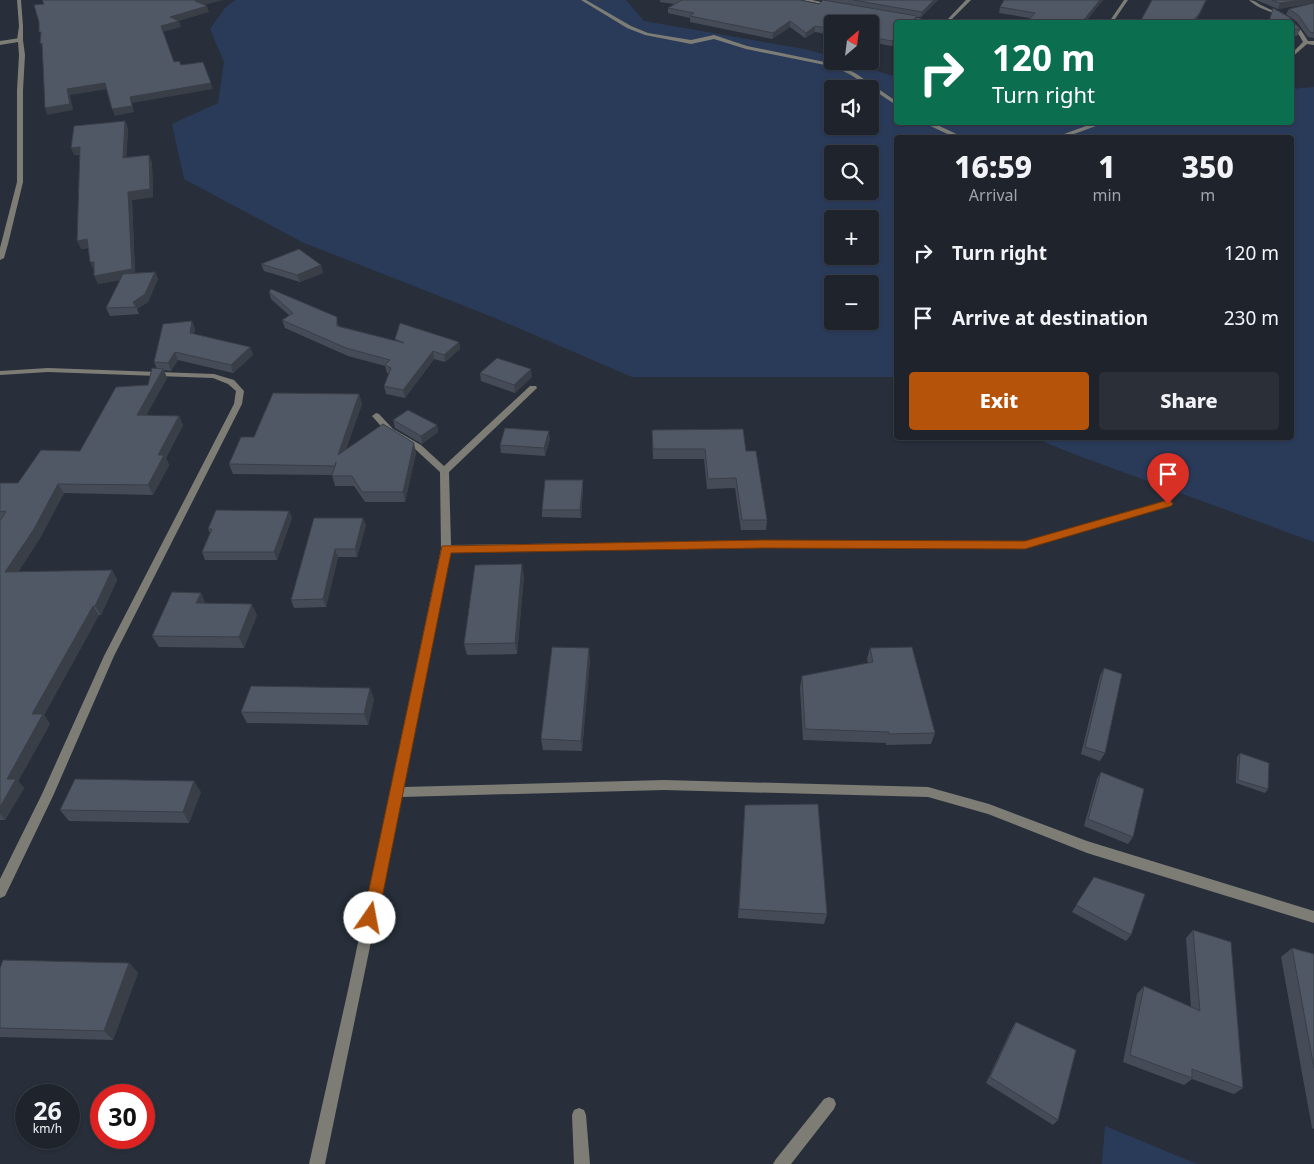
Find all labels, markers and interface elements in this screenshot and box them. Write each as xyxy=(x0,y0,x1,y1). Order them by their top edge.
north arrow xyxy=(824,15,879,70)
map controls xyxy=(824,15,879,330)
text: 120 m xyxy=(992,34,1095,81)
icon: right xyxy=(909,40,974,105)
text: Turn right xyxy=(992,79,1095,109)
button: sound xyxy=(824,80,879,135)
button: search xyxy=(824,145,879,200)
text: 16:59 xyxy=(954,146,1032,187)
text: 1 xyxy=(1098,146,1116,187)
text: 350 xyxy=(1182,146,1234,187)
text: Arrival xyxy=(969,184,1018,206)
text: min xyxy=(1092,184,1121,206)
text: m xyxy=(1200,184,1215,206)
button: + xyxy=(824,210,879,265)
icon: right xyxy=(909,239,937,267)
text: Turn right xyxy=(952,240,1047,266)
text: 120 m xyxy=(1224,240,1279,266)
button: − xyxy=(824,275,879,330)
icon: arrive xyxy=(909,304,937,332)
text: Arrive at destination xyxy=(952,305,1148,331)
text: 230 m xyxy=(1224,305,1279,331)
button: Exit xyxy=(909,372,1089,430)
button: Share xyxy=(1099,372,1279,430)
pin xyxy=(1147,453,1189,504)
icon: arrive xyxy=(1154,460,1182,488)
position arrow xyxy=(343,891,395,943)
speed limit sign: 30 xyxy=(90,1084,155,1149)
text: 26 xyxy=(33,1093,62,1127)
text: km/h xyxy=(33,1120,62,1137)

